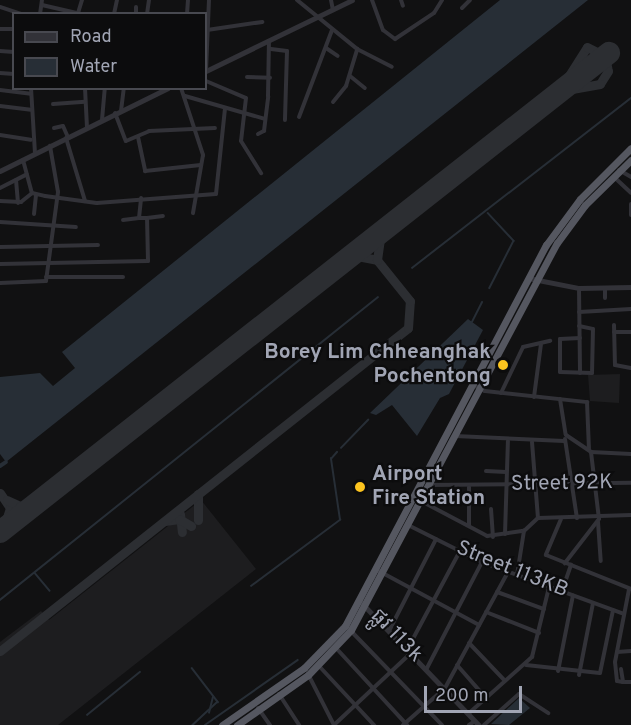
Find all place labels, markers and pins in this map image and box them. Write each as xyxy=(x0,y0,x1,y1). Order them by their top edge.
place label: Borey Lim Chheanghak Pochentong xyxy=(264,340,491,390)
marker: Borey Lim Chheanghak Pochentong xyxy=(496,358,510,372)
place label: Airport Fire Station xyxy=(372,462,485,512)
marker: Airport Fire Station xyxy=(353,480,367,494)

